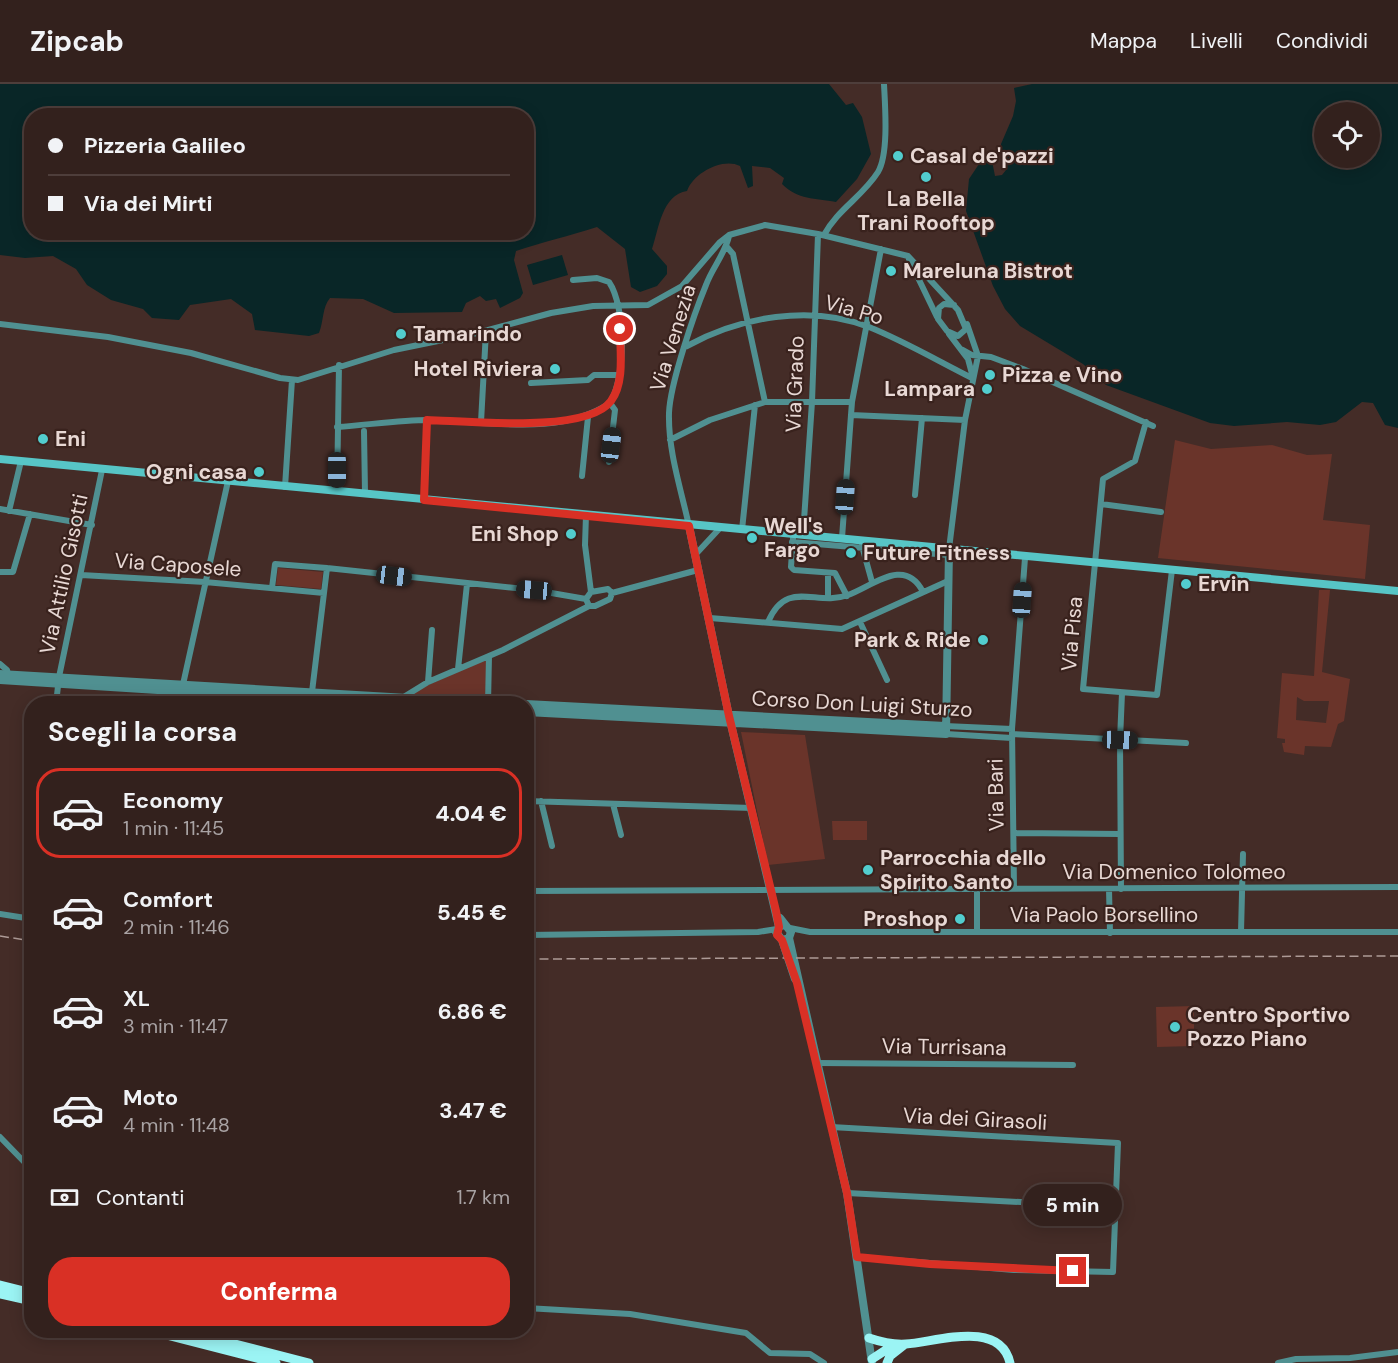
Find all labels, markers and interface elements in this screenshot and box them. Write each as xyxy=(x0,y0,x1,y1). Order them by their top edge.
text: Zipcab xyxy=(30,23,124,60)
text: Mappa xyxy=(1090,27,1157,55)
text: Livelli xyxy=(1190,27,1243,55)
text: Condividi xyxy=(1276,27,1368,55)
map controls xyxy=(1314,102,1380,168)
button: locate xyxy=(1314,102,1380,168)
text: Pizzeria Galileo xyxy=(84,131,246,160)
place label: Casal de'pazzi xyxy=(910,142,1054,170)
marker: Casal de'pazzi xyxy=(891,149,905,163)
marker: La Bella Trani Rooftop xyxy=(919,170,933,184)
place label: La Bella Trani Rooftop xyxy=(857,185,995,237)
text: Via dei Mirti xyxy=(84,189,213,218)
place label: Mareluna Bistrot xyxy=(903,257,1073,285)
marker: Mareluna Bistrot xyxy=(884,264,898,278)
street label: Via Venezia xyxy=(643,281,703,395)
street label: Via Po xyxy=(821,288,887,332)
route start xyxy=(606,315,633,342)
place label: Tamarindo xyxy=(413,320,522,348)
marker: Tamarindo xyxy=(394,327,408,341)
street label: Via Grado xyxy=(779,335,811,433)
place label: Hotel Riviera xyxy=(413,355,543,383)
place label: Pizza e Vino xyxy=(1002,361,1122,389)
marker: Hotel Riviera xyxy=(548,362,562,376)
marker: Pizza e Vino xyxy=(983,368,997,382)
place label: Lampara xyxy=(884,375,975,403)
marker: Lampara xyxy=(980,382,994,396)
place label: Eni xyxy=(55,425,86,453)
car xyxy=(600,426,622,464)
marker: Eni xyxy=(36,432,50,446)
car xyxy=(328,452,346,488)
place label: Ogni casa xyxy=(146,458,247,486)
marker: Ogni casa xyxy=(252,465,266,479)
car xyxy=(835,478,855,516)
street label: Via Attilio Gisotti xyxy=(33,491,95,657)
place label: Well's Fargo xyxy=(764,512,823,564)
place label: Eni Shop xyxy=(471,520,559,548)
marker: Eni Shop xyxy=(564,527,578,541)
marker: Well's Fargo xyxy=(745,531,759,545)
place label: Future Fitness xyxy=(863,539,1010,567)
marker: Future Fitness xyxy=(844,546,858,560)
street label: Via Caposele xyxy=(114,547,243,583)
car xyxy=(375,565,413,587)
place label: Ervin xyxy=(1198,570,1249,598)
marker: Ervin xyxy=(1179,577,1193,591)
car xyxy=(515,579,553,601)
car xyxy=(1012,581,1032,619)
street label: Via Pisa xyxy=(1055,595,1089,673)
place label: Park & Ride xyxy=(854,626,971,654)
marker: Park & Ride xyxy=(976,633,990,647)
street label: Corso Don Luigi Sturzo xyxy=(751,684,973,724)
text: Scegli la corsa xyxy=(48,714,237,749)
car xyxy=(1102,730,1138,750)
street label: Via Bari xyxy=(981,758,1011,832)
icon: car xyxy=(51,786,105,840)
text: Economy xyxy=(123,786,223,815)
text: 4.04 € xyxy=(435,799,507,828)
text: 1 min · 11:45 xyxy=(123,815,224,841)
place label: Parrocchia dello Spirito Santo xyxy=(880,844,1046,896)
street label: Via Domenico Tolomeo xyxy=(1062,858,1286,886)
marker: Parrocchia dello Spirito Santo xyxy=(861,863,875,877)
icon: car xyxy=(51,885,105,939)
text: Comfort xyxy=(123,885,213,914)
text: 5.45 € xyxy=(437,898,507,927)
street label: Via Paolo Borsellino xyxy=(1010,901,1198,929)
place label: Proshop xyxy=(863,905,948,933)
marker: Proshop xyxy=(953,912,967,926)
text: 2 min · 11:46 xyxy=(123,914,230,940)
icon: car xyxy=(51,984,105,1038)
text: XL xyxy=(123,984,150,1013)
text: 6.86 € xyxy=(438,997,507,1026)
place label: Centro Sportivo Pozzo Piano xyxy=(1187,1001,1350,1053)
text: 3 min · 11:47 xyxy=(123,1013,228,1039)
marker: Centro Sportivo Pozzo Piano xyxy=(1168,1020,1182,1034)
street label: Via Turrisana xyxy=(881,1032,1007,1062)
icon: car xyxy=(51,1083,105,1137)
text: Moto xyxy=(123,1083,178,1112)
text: 3.47 € xyxy=(439,1096,507,1125)
street label: Via dei Girasoli xyxy=(902,1101,1048,1137)
text: 4 min · 11:48 xyxy=(123,1112,230,1138)
icon: cash xyxy=(48,1181,81,1214)
text: Contanti xyxy=(96,1183,185,1212)
text: 1.7 km xyxy=(457,1184,510,1210)
callout: 5 min xyxy=(1024,1184,1122,1226)
text: 5 min xyxy=(1046,1192,1099,1218)
button: Conferma xyxy=(48,1257,510,1326)
route end xyxy=(1059,1257,1086,1284)

